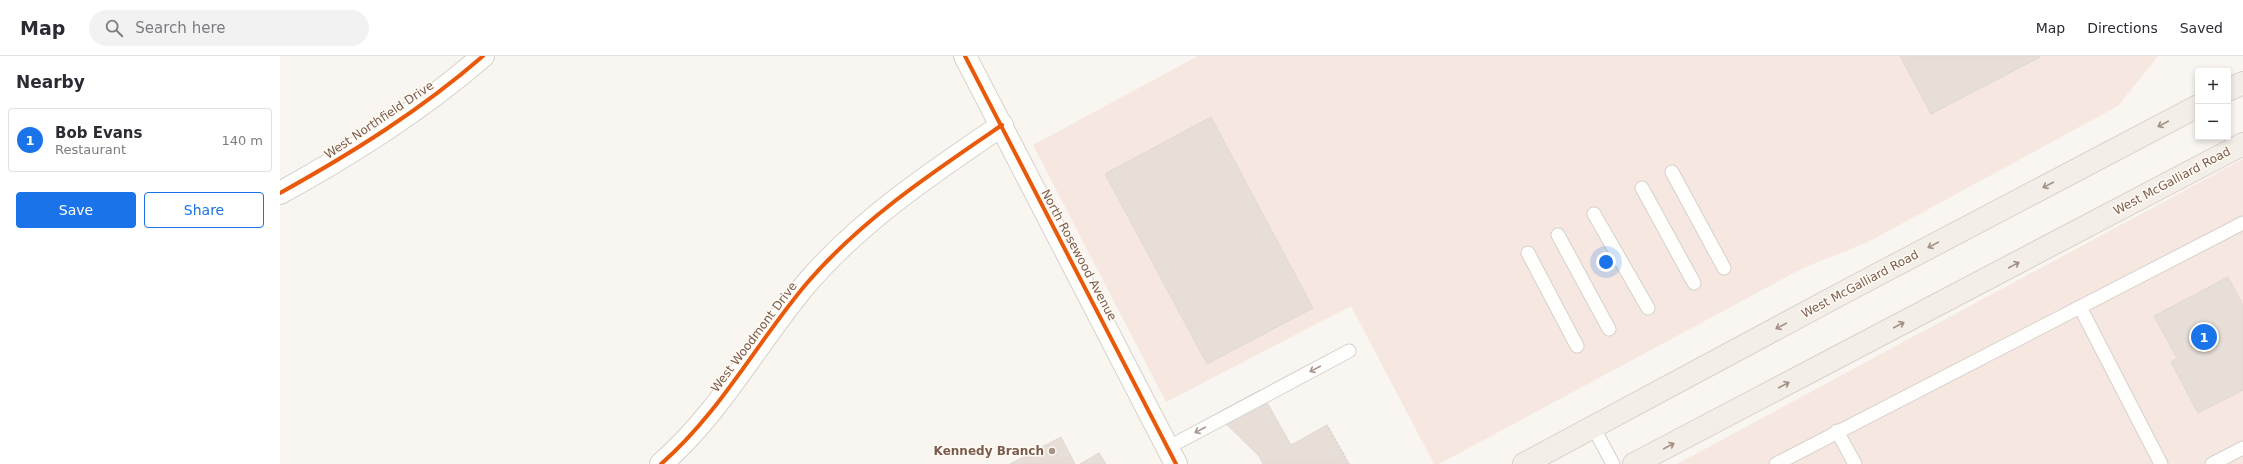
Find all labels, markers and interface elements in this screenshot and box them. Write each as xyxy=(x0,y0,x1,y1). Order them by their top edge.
search box xyxy=(89,10,369,46)
text: Map xyxy=(20,17,65,39)
icon: search xyxy=(103,17,125,39)
text: Search here xyxy=(135,19,225,37)
text: Map xyxy=(2036,20,2065,36)
text: Directions xyxy=(2087,20,2158,36)
text: Saved xyxy=(2180,20,2223,36)
map controls xyxy=(2195,68,2231,140)
button: + xyxy=(2195,68,2231,104)
text: Nearby xyxy=(16,72,85,92)
street label: West Northfield Drive xyxy=(322,78,436,162)
button: − xyxy=(2195,104,2231,140)
one-way arrow xyxy=(2158,121,2170,129)
text: Bob Evans xyxy=(55,124,142,142)
text: 1 xyxy=(25,133,35,148)
text: 140 m xyxy=(221,133,263,148)
text: Restaurant xyxy=(55,142,126,157)
street label: West McGalliard Road xyxy=(2111,144,2233,218)
one-way arrow xyxy=(2043,182,2055,189)
street label: North Rosewood Avenue xyxy=(1038,187,1120,323)
button: Save xyxy=(16,192,136,228)
button: Share xyxy=(144,192,264,228)
one-way arrow xyxy=(1928,242,1940,250)
street label: West McGalliard Road xyxy=(1799,247,1921,321)
your location xyxy=(1596,252,1616,272)
one-way arrow xyxy=(2008,260,2020,268)
street label: West Woodmont Drive xyxy=(708,279,800,395)
one-way arrow xyxy=(1893,321,1905,328)
pin: 1 xyxy=(2191,322,2217,352)
one-way arrow xyxy=(1776,323,1788,330)
one-way arrow xyxy=(1309,366,1321,373)
one-way arrow xyxy=(1777,381,1789,389)
one-way arrow xyxy=(1194,427,1206,435)
one-way arrow xyxy=(1662,442,1674,449)
place label: Kennedy Branch xyxy=(934,444,1044,458)
marker: Kennedy Branch xyxy=(1047,446,1057,456)

